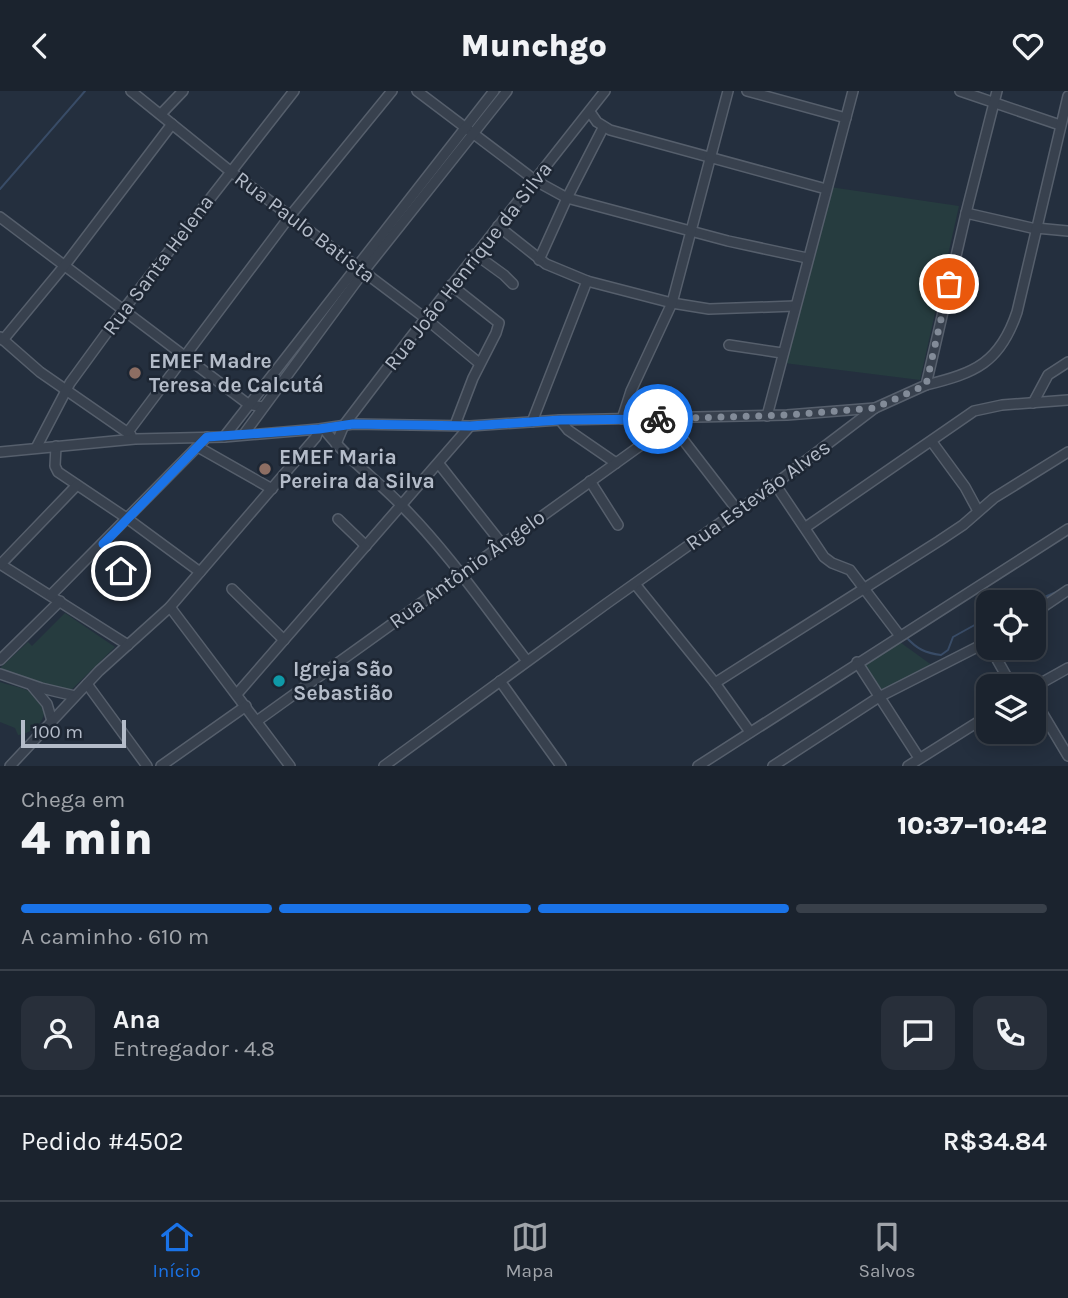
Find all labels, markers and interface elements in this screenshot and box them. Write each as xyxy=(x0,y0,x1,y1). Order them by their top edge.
icon: back xyxy=(21,27,59,65)
text: Munchgo xyxy=(461,27,607,64)
icon: heart xyxy=(1009,27,1047,65)
street label: Rua João Henrique da Silva xyxy=(379,157,557,375)
street label: Rua Paulo Batista xyxy=(230,166,380,288)
street label: Rua Santa Helena xyxy=(97,190,219,340)
pin xyxy=(919,254,979,314)
icon: bag xyxy=(930,265,968,303)
place label: EMEF Madre Teresa de Calcutá xyxy=(149,349,324,397)
marker: EMEF Madre Teresa de Calcutá xyxy=(127,365,143,381)
courier xyxy=(623,384,693,454)
icon: bike xyxy=(639,400,677,438)
street label: Rua Estevão Alves xyxy=(681,435,835,555)
place label: EMEF Maria Pereira da Silva xyxy=(279,445,435,493)
marker: EMEF Maria Pereira da Silva xyxy=(257,461,273,477)
street label: Rua Antônio Ângelo xyxy=(385,505,549,633)
pin xyxy=(91,541,151,601)
icon: home xyxy=(102,552,140,590)
map controls xyxy=(976,590,1046,744)
button: locate xyxy=(976,590,1046,660)
place label: Igreja São Sebastião xyxy=(293,657,393,705)
marker: Igreja São Sebastião xyxy=(271,673,287,689)
button: layers xyxy=(976,674,1046,744)
scale bar xyxy=(21,717,126,749)
text: 100 m xyxy=(32,721,83,743)
text: Chega em xyxy=(21,786,125,813)
text: 10:37–10:42 xyxy=(897,810,1047,841)
text: 4 min xyxy=(21,812,153,866)
text: A caminho · 610 m xyxy=(21,923,209,950)
button: person xyxy=(21,996,95,1070)
button: chat xyxy=(881,996,955,1070)
button: phone xyxy=(973,996,1047,1070)
text: Ana xyxy=(113,1004,161,1035)
text: Entregador · 4.8 xyxy=(113,1035,275,1062)
text: Pedido #4502 xyxy=(21,1126,184,1157)
text: R$34.84 xyxy=(943,1126,1047,1157)
tab: Início xyxy=(152,1218,201,1282)
tab: Mapa xyxy=(505,1218,554,1282)
tab: Salvos xyxy=(858,1218,916,1282)

